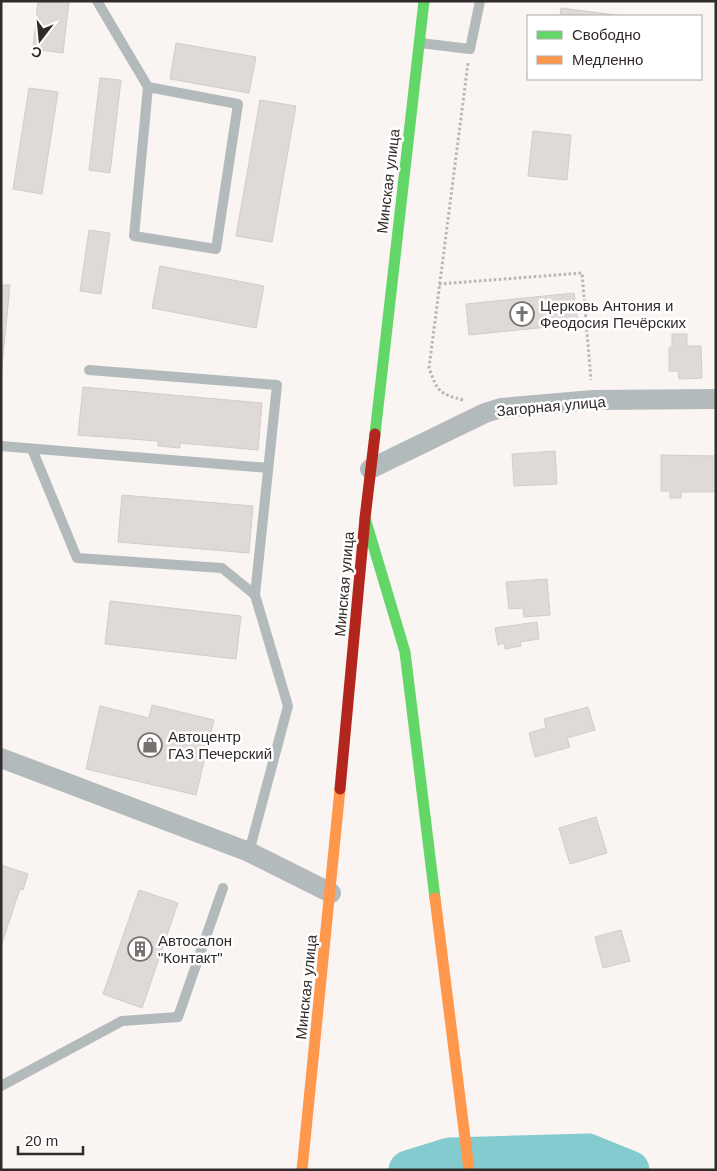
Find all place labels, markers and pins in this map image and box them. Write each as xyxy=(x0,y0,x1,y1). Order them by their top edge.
place label: Церковь Антония и Феодосия Печёрских xyxy=(540,297,687,331)
church icon: Церковь Антония и Феодосия Печёрских xyxy=(509,301,535,327)
place label: Автоцентр ГАЗ Печерский xyxy=(168,728,272,762)
shop icon: Автоцентр ГАЗ Печерский xyxy=(137,732,163,758)
place label: Автосалон "Контакт" xyxy=(158,932,232,966)
building icon: Автосалон "Контакт" xyxy=(127,936,153,962)

